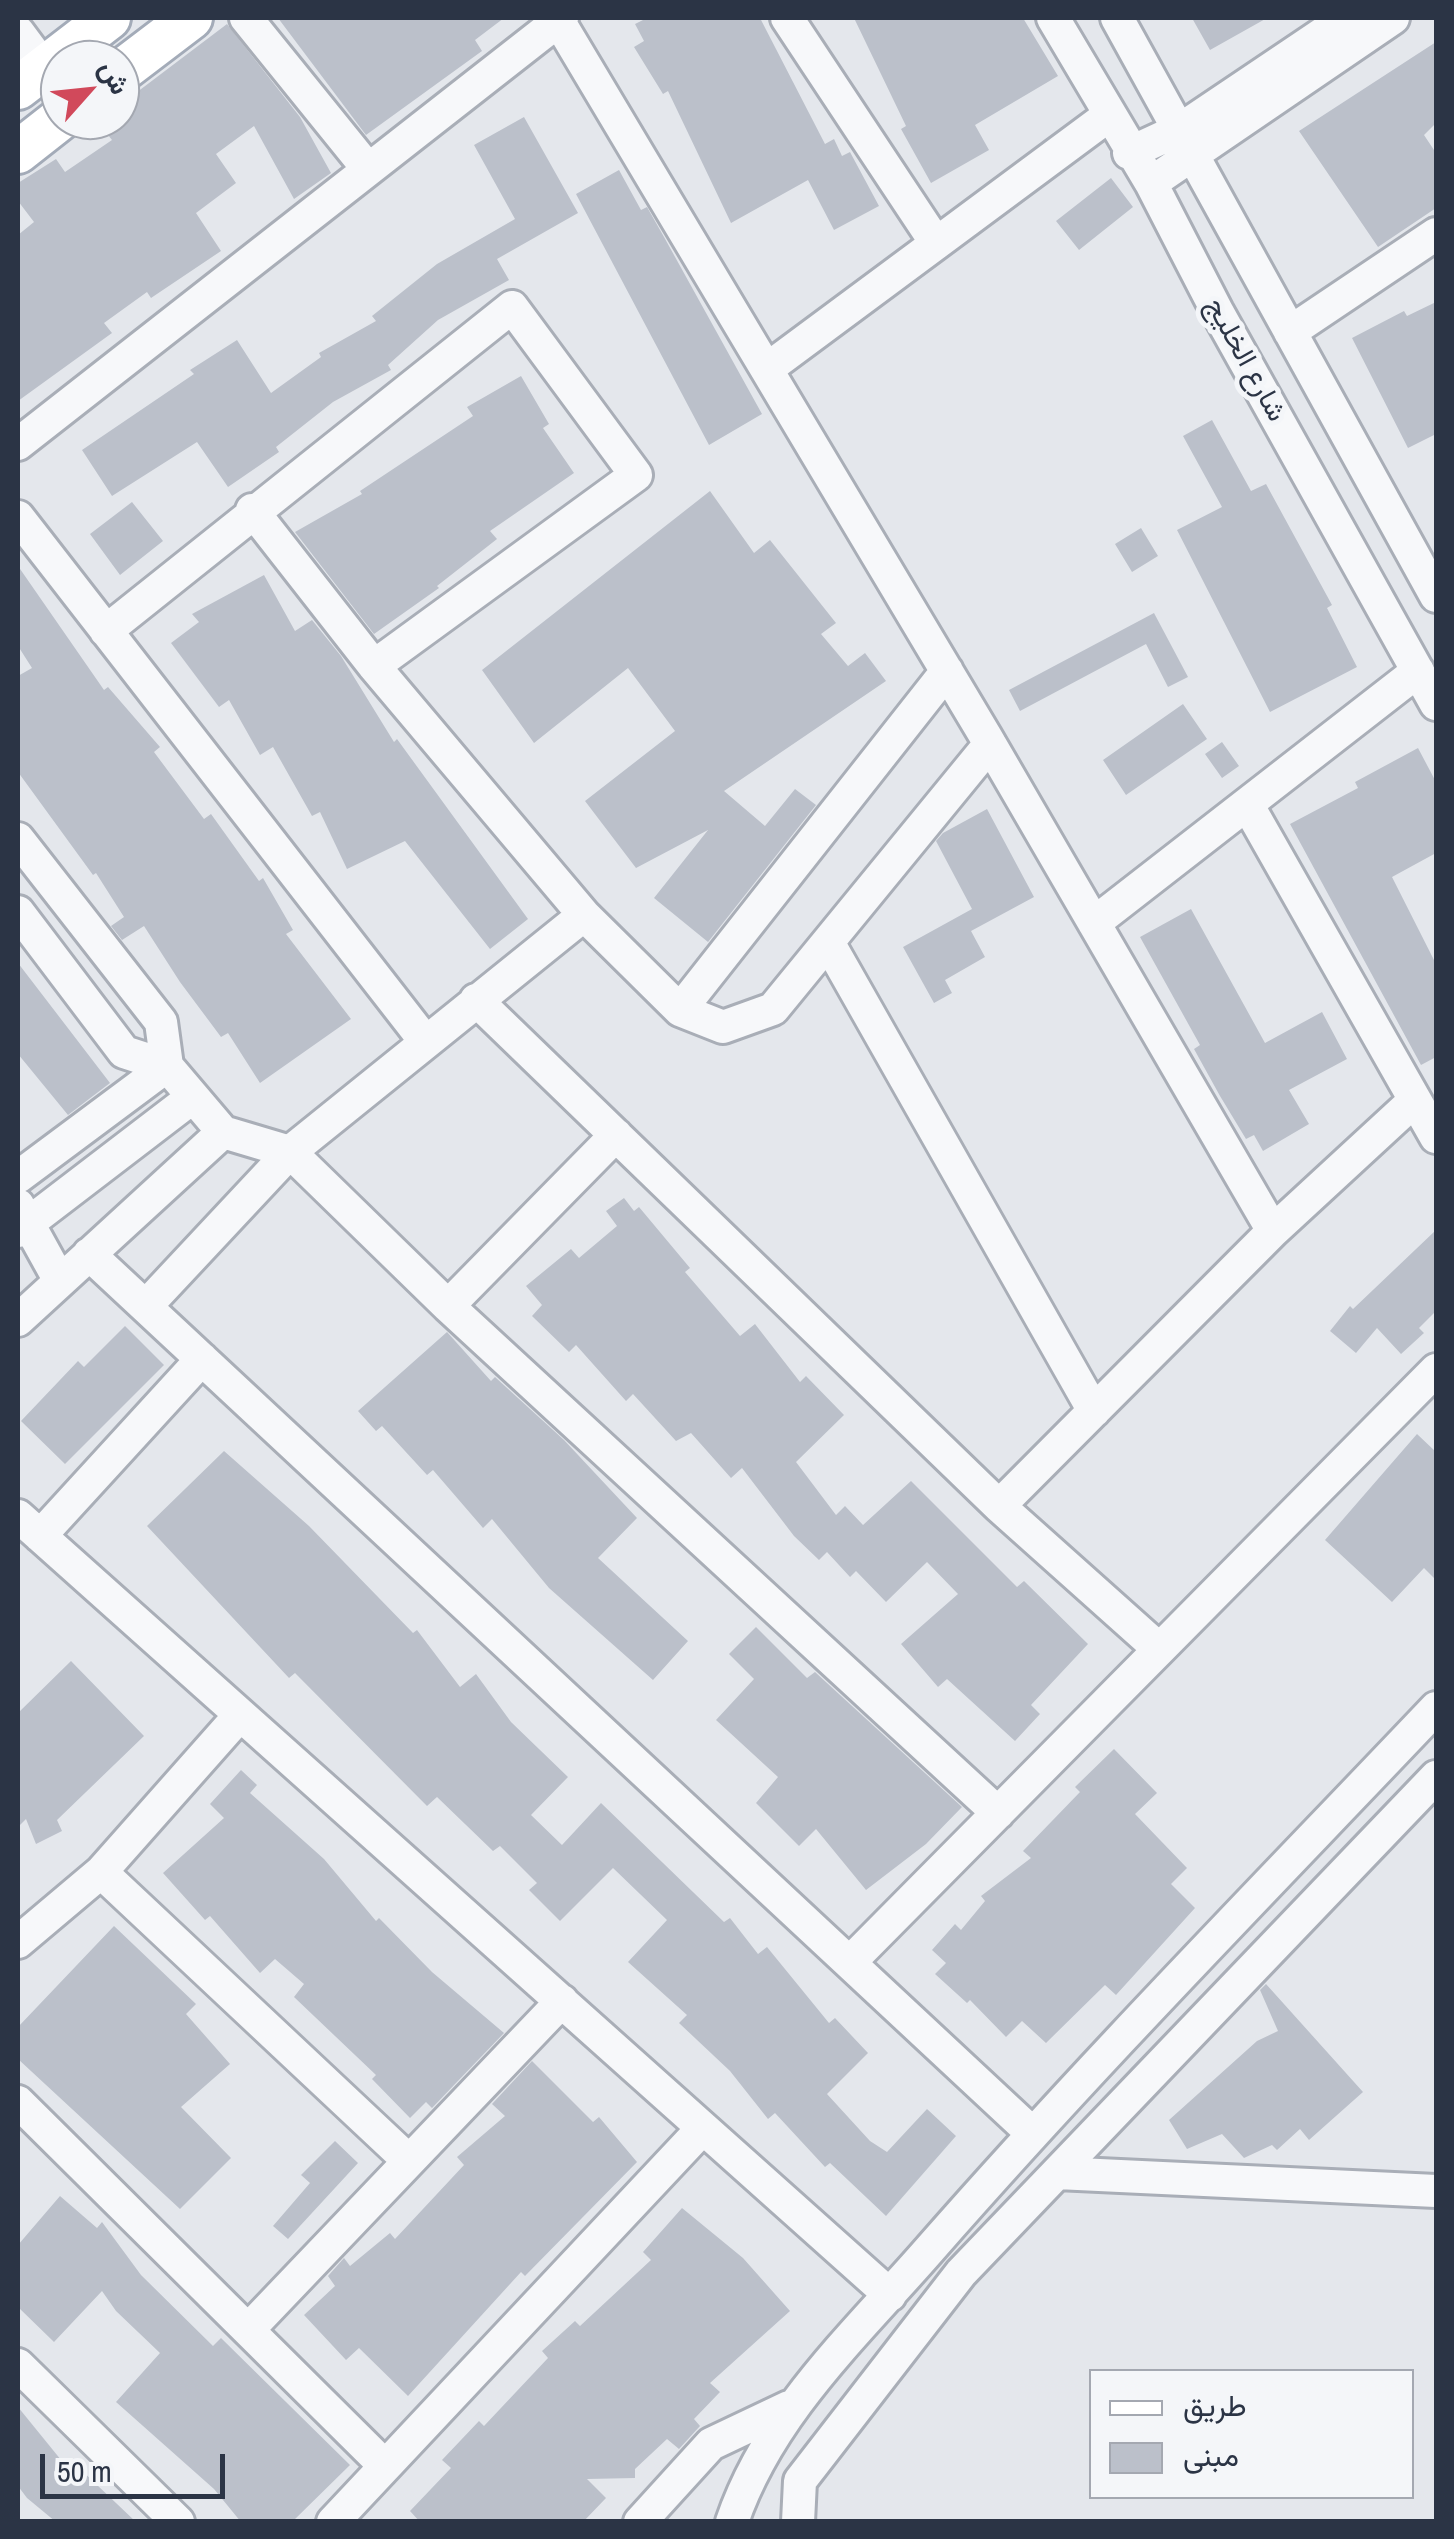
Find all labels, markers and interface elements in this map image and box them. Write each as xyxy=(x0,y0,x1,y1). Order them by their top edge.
north arrow xyxy=(40,40,140,140)
text: ش xyxy=(90,54,140,101)
street label: شارع الخليج xyxy=(1197,292,1293,428)
legend xyxy=(1089,2369,1414,2499)
text: طريق xyxy=(1183,2385,1247,2425)
scale bar xyxy=(45,2434,230,2496)
text: مبنى xyxy=(1183,2435,1239,2475)
text: 50 m xyxy=(57,2451,112,2491)

